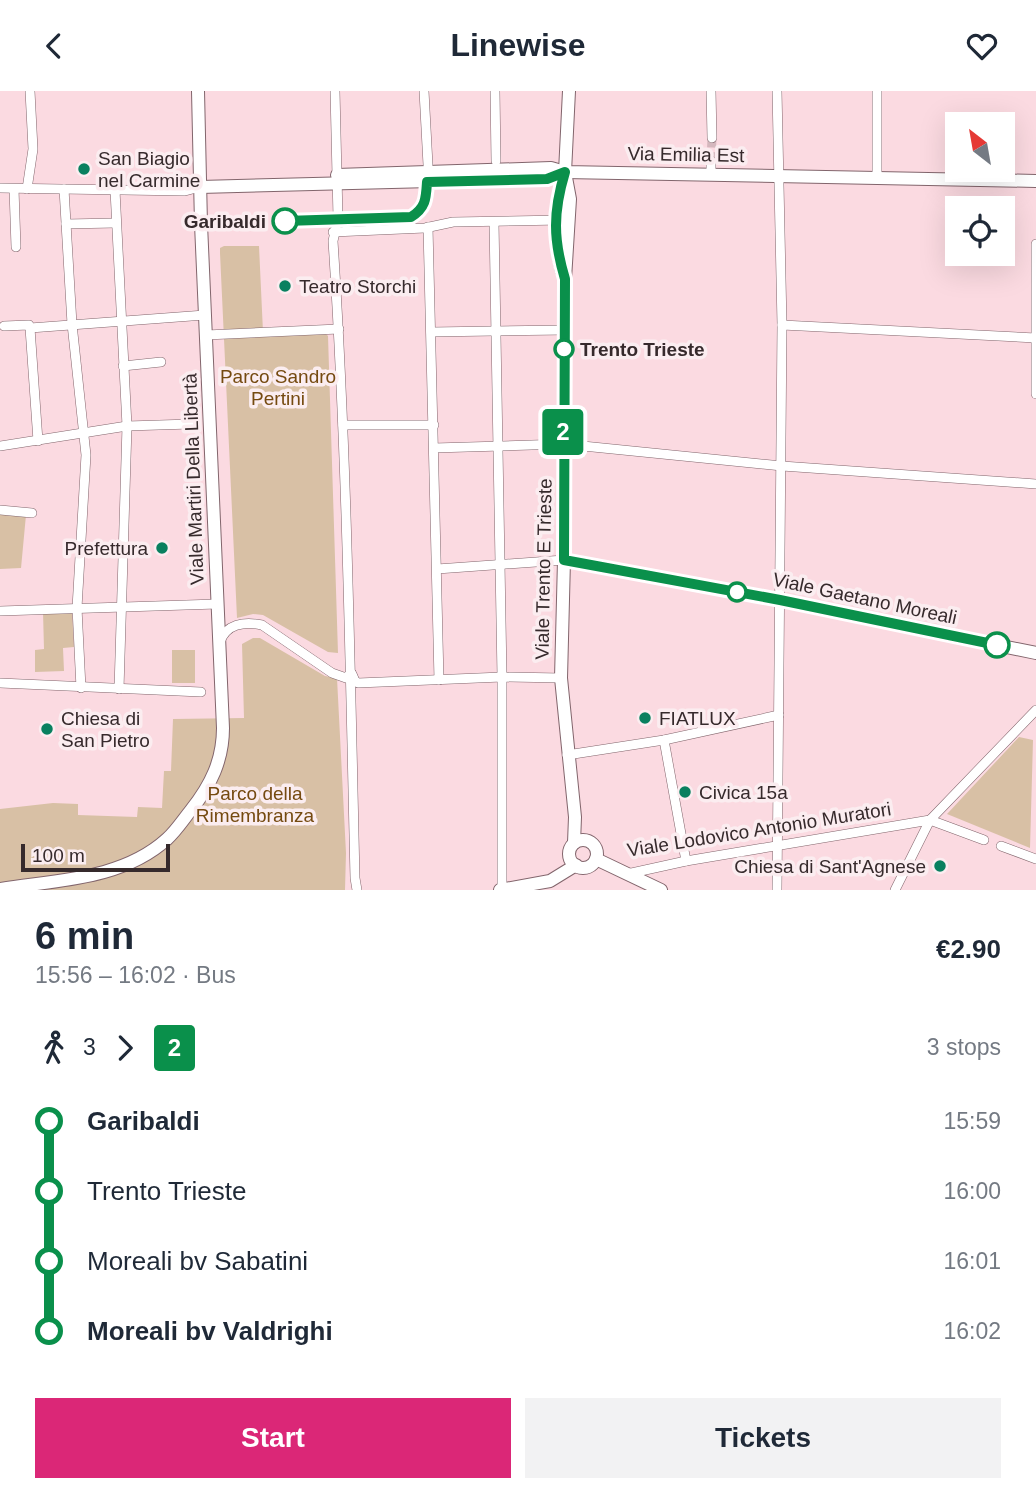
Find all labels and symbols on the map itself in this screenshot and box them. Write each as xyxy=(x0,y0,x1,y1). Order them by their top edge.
north arrow xyxy=(945,112,1015,182)
street label: Via Emilia Est xyxy=(627,143,745,166)
place label: San Biagio nel Carmine xyxy=(98,148,200,191)
marker: San Biagio nel Carmine xyxy=(76,161,92,177)
marker: Garibaldi xyxy=(272,208,298,234)
place label: Garibaldi xyxy=(184,211,266,232)
place label: Teatro Storchi xyxy=(299,276,416,297)
marker: Teatro Storchi xyxy=(277,278,293,294)
marker: Trento Trieste xyxy=(554,339,574,359)
place label: Trento Trieste xyxy=(580,339,705,360)
park label: Parco Sandro Pertini xyxy=(220,366,336,409)
street label: Viale Martiri Della Libertà xyxy=(179,372,208,585)
line badge: 2 xyxy=(540,409,586,455)
street label: Viale Trento E Trieste xyxy=(531,478,556,660)
place label: Prefettura xyxy=(65,538,148,559)
marker: Prefettura xyxy=(154,540,170,556)
street label: Viale Gaetano Moreali xyxy=(771,569,959,628)
unlabelled marker xyxy=(727,582,747,602)
unlabelled marker xyxy=(984,632,1010,658)
place label: Chiesa di San Pietro xyxy=(61,708,150,751)
place label: FIATLUX xyxy=(659,708,736,729)
marker: FIATLUX xyxy=(637,710,653,726)
marker: Chiesa di San Pietro xyxy=(39,721,55,737)
place label: Civica 15a xyxy=(699,782,788,803)
park label: Parco della Rimembranza xyxy=(196,783,315,826)
marker: Civica 15a xyxy=(677,784,693,800)
street label: Viale Lodovico Antonio Muratori xyxy=(626,798,893,861)
scale bar xyxy=(21,841,170,873)
place label: Chiesa di Sant'Agnese xyxy=(734,856,926,877)
marker: Chiesa di Sant'Agnese xyxy=(932,858,948,874)

